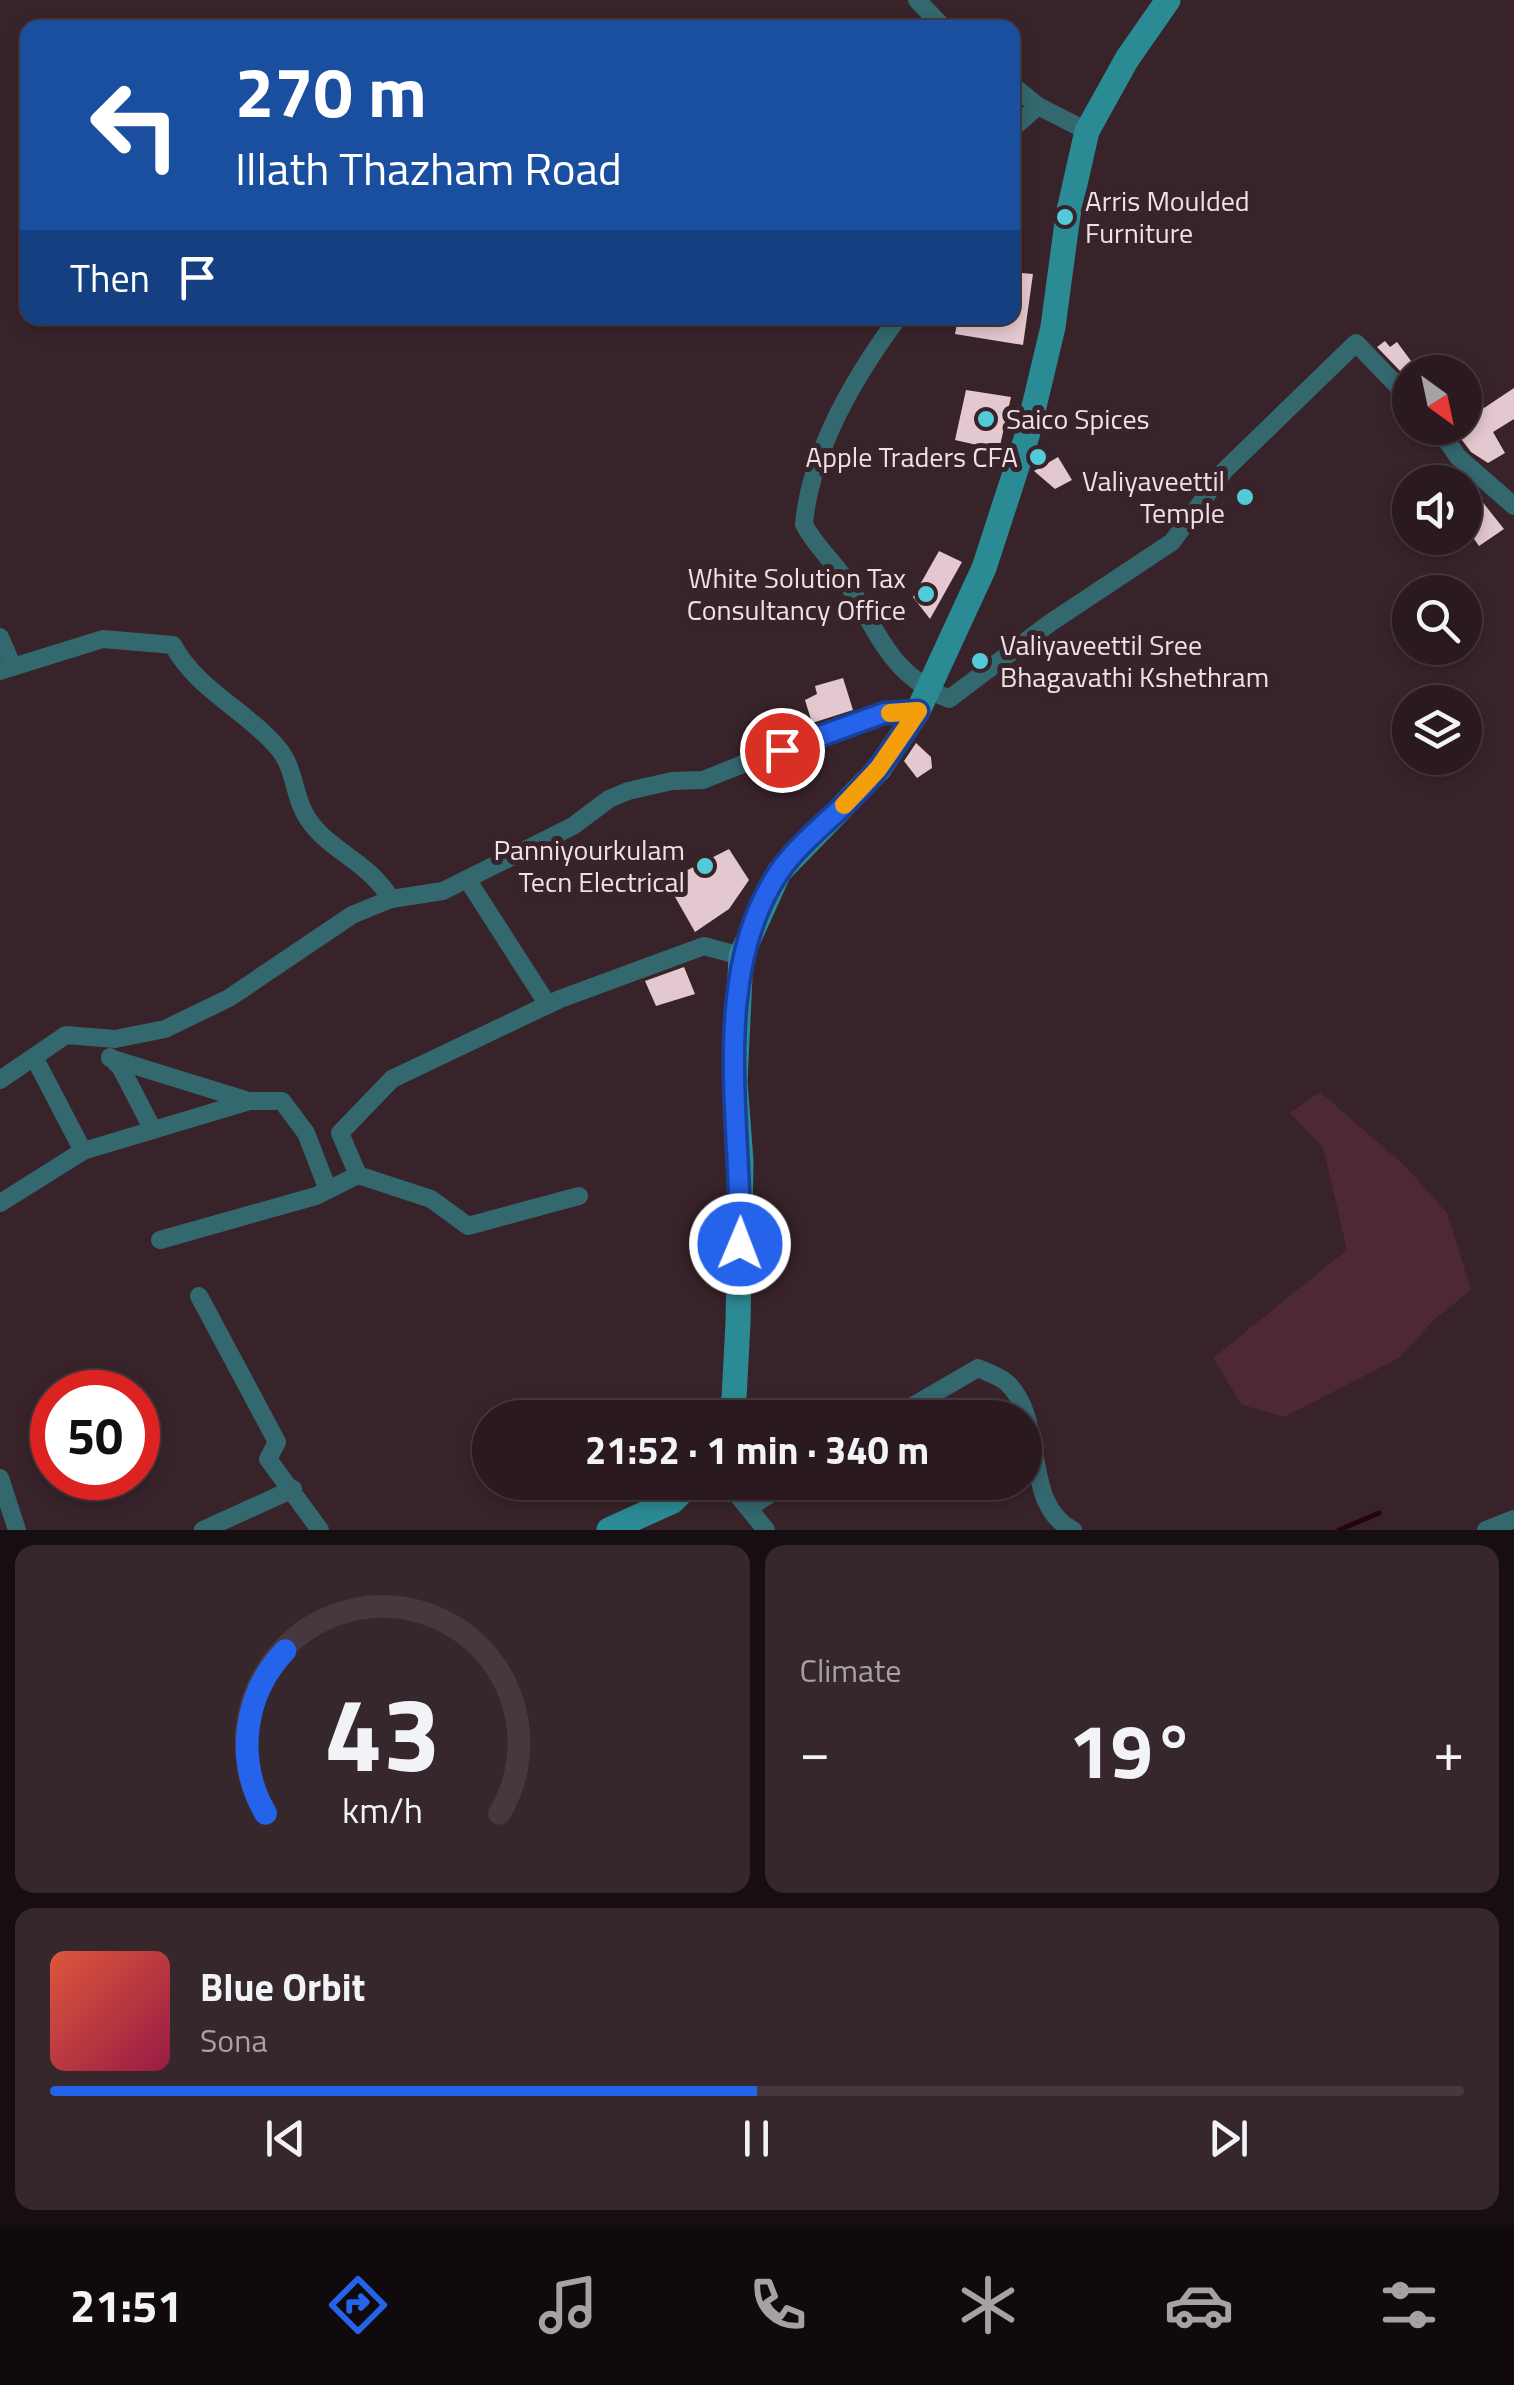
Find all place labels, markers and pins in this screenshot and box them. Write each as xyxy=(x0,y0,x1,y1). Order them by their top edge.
place label: Arris Moulded Furniture xyxy=(1085,179,1250,254)
marker: Arris Moulded Furniture xyxy=(1054,206,1076,228)
place label: Saico Spices xyxy=(1006,397,1150,440)
marker: Saico Spices xyxy=(975,408,997,430)
place label: Apple Traders CFA xyxy=(805,435,1018,478)
marker: Apple Traders CFA xyxy=(1027,446,1049,468)
place label: Valiyaveettil Temple xyxy=(1082,459,1225,534)
marker: Valiyaveettil Temple xyxy=(1234,486,1256,508)
place label: White Solution Tax Consultancy Office xyxy=(687,556,906,631)
marker: White Solution Tax Consultancy Office xyxy=(915,583,937,605)
place label: Valiyaveettil Sree Bhagavathi Kshethram xyxy=(1000,623,1269,698)
marker: Valiyaveettil Sree Bhagavathi Kshethram xyxy=(969,650,991,672)
pin xyxy=(740,708,825,793)
place label: Panniyourkulam Tecn Electrical xyxy=(494,828,685,903)
marker: Panniyourkulam Tecn Electrical xyxy=(694,855,716,877)

